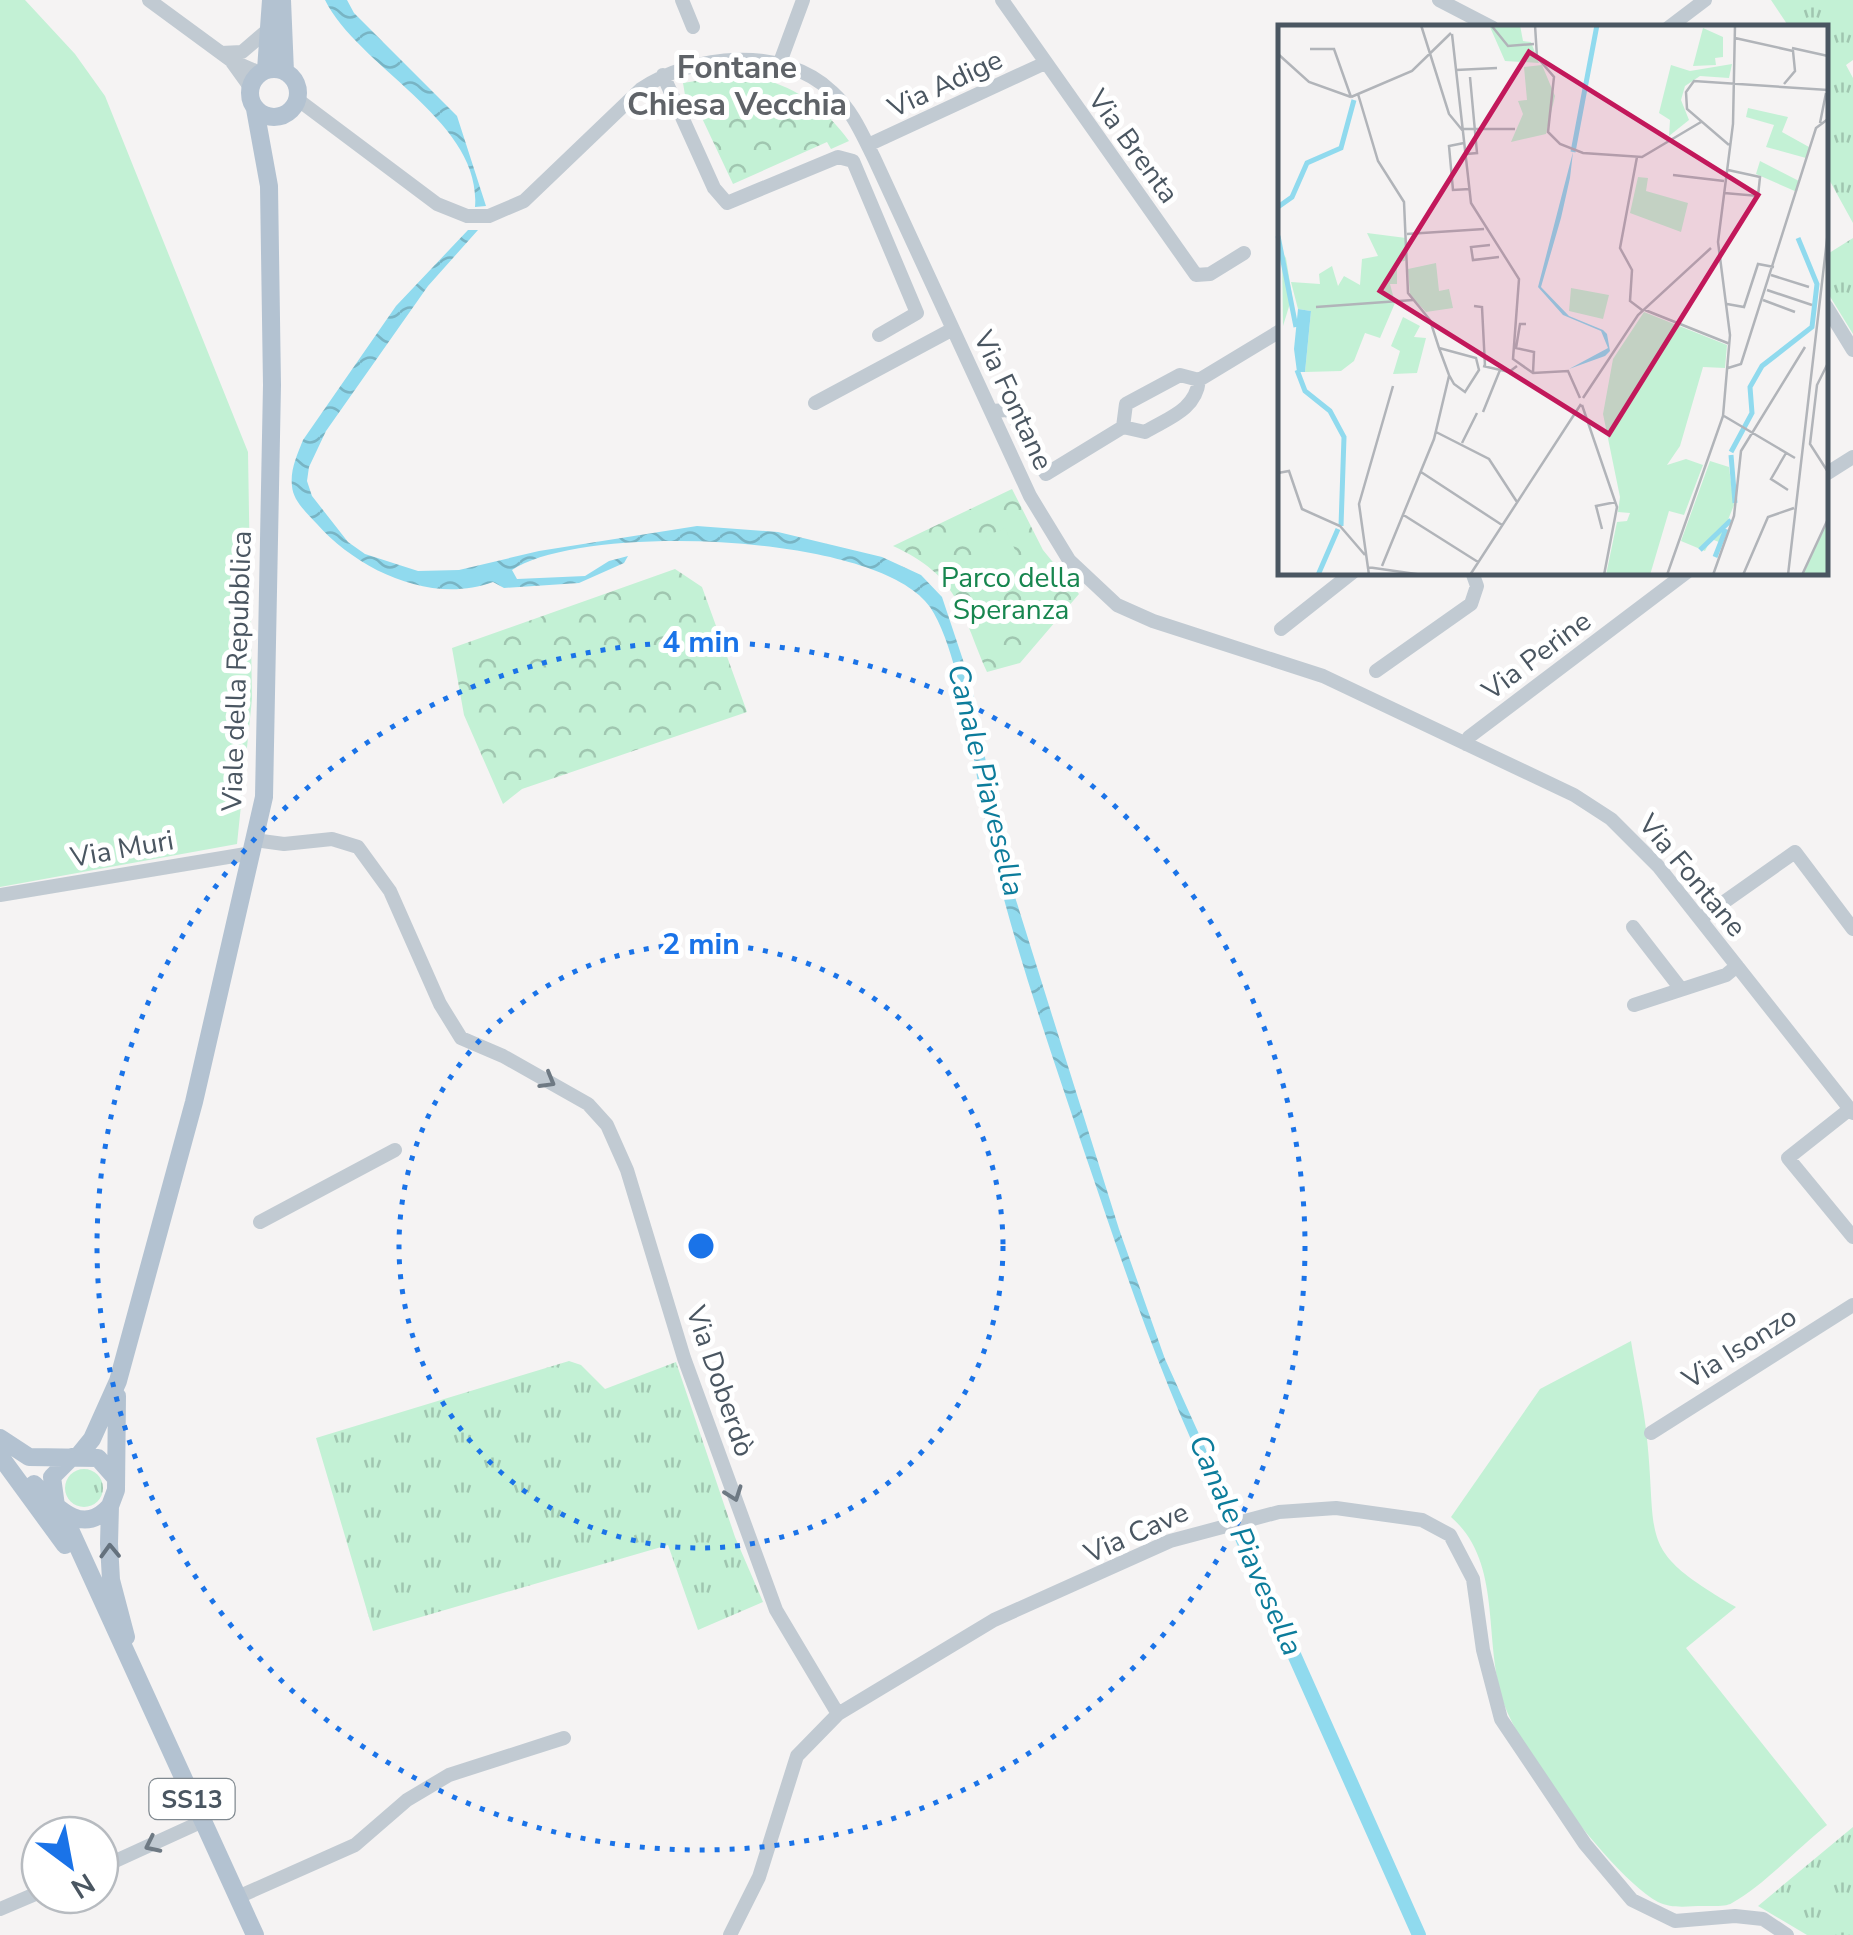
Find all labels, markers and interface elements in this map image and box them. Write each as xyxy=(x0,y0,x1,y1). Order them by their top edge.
inset map xyxy=(1278,25,1828,575)
street label: Via Adige xyxy=(881,41,1009,127)
district label: Fontane Chiesa Vecchia xyxy=(627,46,847,126)
street label: Via Brenta xyxy=(1078,81,1187,211)
street label: Via Fontane xyxy=(964,324,1062,476)
street label: Viale della Repubblica xyxy=(213,530,261,813)
park label: Parco della Speranza xyxy=(941,559,1081,629)
street label: Via Perine xyxy=(1474,602,1599,710)
text: 4 min xyxy=(662,622,740,663)
water label: Canale Piavesella xyxy=(937,660,1034,900)
street label: Via Fontane xyxy=(1629,805,1755,945)
street label: Via Muri xyxy=(67,821,177,877)
text: 2 min xyxy=(662,924,740,965)
one-way arrow xyxy=(537,1069,555,1089)
centre of rings xyxy=(683,1228,719,1264)
street label: Via Isonzo xyxy=(1674,1298,1804,1398)
street label: Via Doberdò xyxy=(676,1300,764,1462)
water label: Canale Piavesella xyxy=(1178,1428,1313,1662)
one-way arrow xyxy=(722,1485,743,1502)
street label: Via Cave xyxy=(1078,1493,1194,1573)
one-way arrow xyxy=(99,1542,120,1558)
road number: SS13 xyxy=(150,1779,234,1819)
north arrow xyxy=(20,1815,120,1915)
one-way arrow xyxy=(144,1833,162,1853)
text: N xyxy=(64,1864,102,1907)

